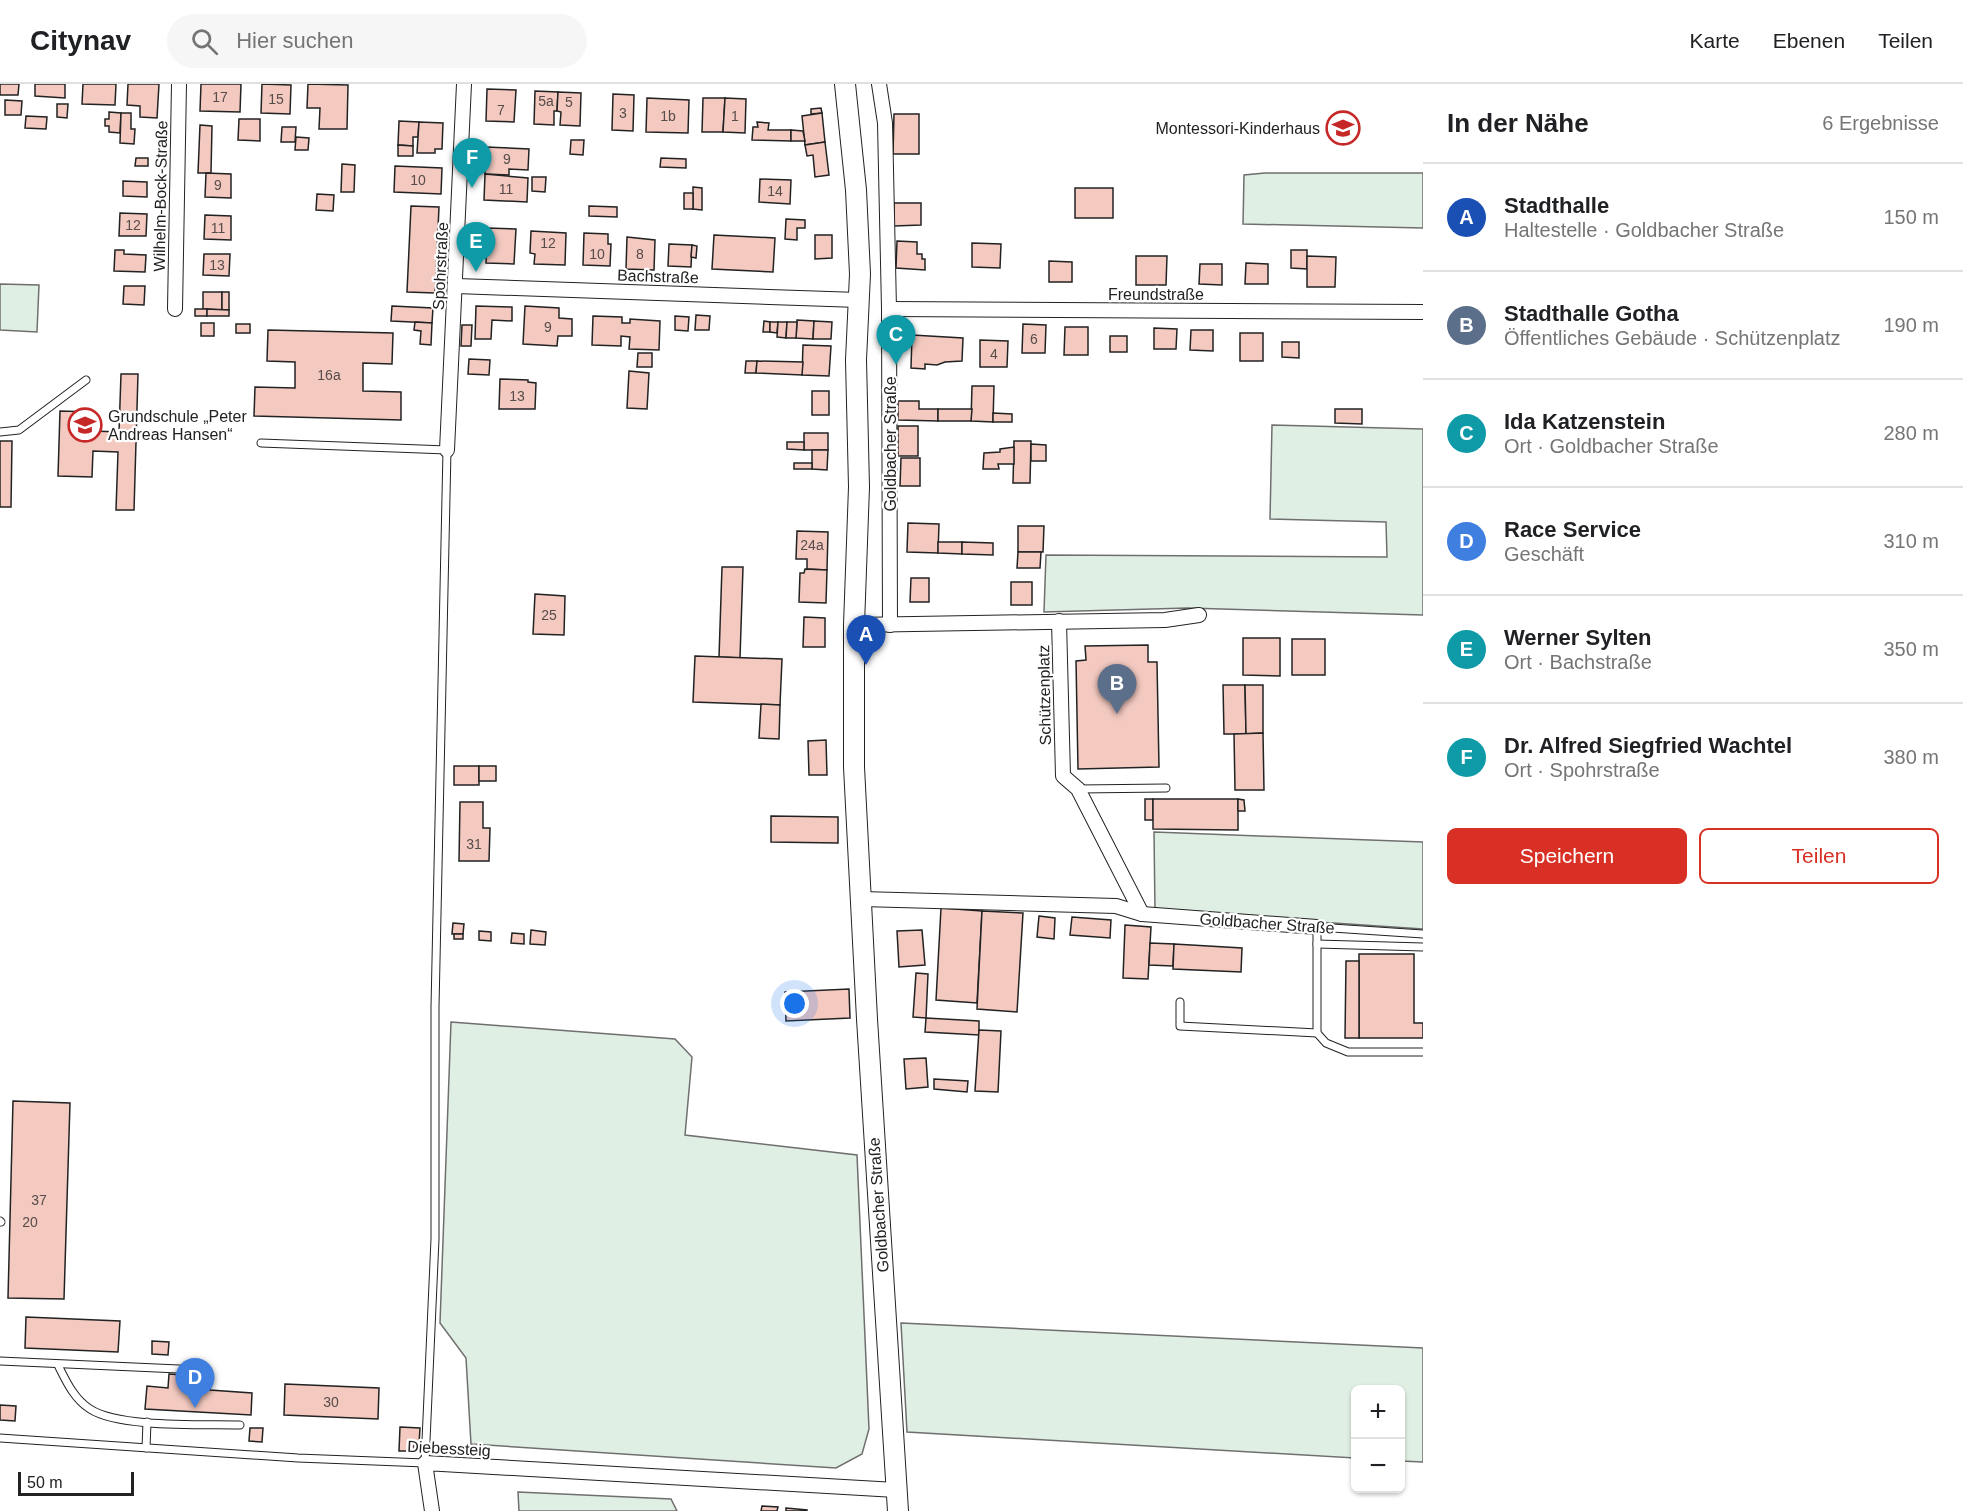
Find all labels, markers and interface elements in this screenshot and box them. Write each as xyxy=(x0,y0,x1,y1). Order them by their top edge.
search box xyxy=(167,14,587,68)
text: Citynav xyxy=(30,25,131,56)
icon: search xyxy=(188,25,221,58)
text: Hier suchen xyxy=(236,28,354,53)
text: Karte xyxy=(1690,29,1740,52)
text: Ebenen xyxy=(1773,29,1845,52)
text: Teilen xyxy=(1878,29,1933,52)
house number: 17 xyxy=(212,89,228,105)
house number: 15 xyxy=(268,91,284,107)
house number: 5a xyxy=(538,93,554,109)
house number: 5 xyxy=(565,94,573,110)
house number: 7 xyxy=(497,102,505,118)
house number: 3 xyxy=(619,105,627,121)
house number: 1b xyxy=(660,108,676,124)
house number: 1 xyxy=(731,108,739,124)
text: In der Nähe xyxy=(1447,108,1589,138)
school or university icon: Montessori-Kinderhaus xyxy=(1325,110,1361,146)
text: 6 Ergebnisse xyxy=(1822,112,1939,134)
street label: Wilhelm-Bock-Straße xyxy=(151,120,170,272)
place label: Montessori-Kinderhaus xyxy=(1155,120,1320,137)
pin: F xyxy=(452,138,492,188)
house number: 9 xyxy=(503,151,511,167)
house number: 10 xyxy=(410,172,426,188)
house number: 9 xyxy=(214,177,222,193)
house number: 11 xyxy=(499,181,513,197)
house number: 14 xyxy=(767,183,783,199)
text: Stadthalle xyxy=(1504,193,1609,218)
text: A xyxy=(1459,206,1474,228)
text: 150 m xyxy=(1883,206,1939,228)
house number: 12 xyxy=(125,217,141,233)
text: Haltestelle · Goldbacher Straße xyxy=(1504,219,1784,241)
house number: 11 xyxy=(211,220,225,236)
street label: Spohrstraße xyxy=(430,222,451,310)
pin: E xyxy=(456,222,496,272)
house number: 12 xyxy=(540,235,556,251)
house number: 10 xyxy=(589,246,605,262)
house number: 8 xyxy=(636,246,644,262)
house number: 13 xyxy=(209,257,225,273)
street label: Bachstraße xyxy=(617,267,699,286)
street label: Freundstraße xyxy=(1108,286,1204,303)
text: Stadthalle Gotha xyxy=(1504,301,1679,326)
text: B xyxy=(1459,314,1474,336)
text: 190 m xyxy=(1883,314,1939,336)
pin: C xyxy=(876,316,916,365)
house number: 9 xyxy=(544,319,552,335)
text: Öffentliches Gebäude · Schützenplatz xyxy=(1504,327,1841,349)
house number: 6 xyxy=(1030,331,1038,347)
house number: 4 xyxy=(990,346,998,362)
house number: 16a xyxy=(317,367,341,383)
street label: Goldbacher Straße xyxy=(882,376,899,512)
house number: 13 xyxy=(509,388,525,404)
school or university icon: Grundschule „Peter Andreas Hansen“ xyxy=(67,407,103,443)
place label: Grundschule „Peter Andreas Hansen“ xyxy=(108,408,247,443)
text: Ida Katzenstein xyxy=(1504,409,1665,434)
text: C xyxy=(1459,422,1474,444)
text: 280 m xyxy=(1883,422,1939,444)
text: Ort · Goldbacher Straße xyxy=(1504,435,1719,457)
text: Race Service xyxy=(1504,517,1641,542)
text: D xyxy=(1459,530,1474,552)
text: 310 m xyxy=(1883,530,1939,552)
house number: 24a xyxy=(800,537,824,553)
text: Geschäft xyxy=(1504,543,1584,565)
house number: 25 xyxy=(541,607,557,623)
pin: A xyxy=(846,616,886,665)
text: Werner Sylten xyxy=(1504,625,1652,650)
text: E xyxy=(1460,638,1473,660)
text: 350 m xyxy=(1883,638,1939,660)
street label: Schützenplatz xyxy=(1035,645,1054,745)
text: Ort · Bachstraße xyxy=(1504,651,1652,673)
pin: B xyxy=(1098,664,1136,714)
text: Dr. Alfred Siegfried Wachtel xyxy=(1504,733,1792,758)
text: F xyxy=(1460,746,1473,768)
text: 380 m xyxy=(1883,746,1939,768)
text: Ort · Spohrstraße xyxy=(1504,759,1660,781)
button: Speichern xyxy=(1447,828,1687,884)
button: Teilen xyxy=(1699,828,1939,884)
house number: 31 xyxy=(466,836,482,852)
street label: Goldbacher Straße xyxy=(1199,910,1335,937)
your location xyxy=(780,989,809,1018)
street label: Goldbacher Straße xyxy=(865,1137,892,1273)
house number: 37 xyxy=(31,1192,47,1208)
house number: 20 xyxy=(22,1214,38,1230)
pin: D xyxy=(176,1358,214,1408)
map controls xyxy=(1351,1385,1405,1493)
button: + xyxy=(1351,1385,1405,1439)
house number: 30 xyxy=(323,1394,339,1410)
street label: Diebessteig xyxy=(407,1438,491,1459)
button: − xyxy=(1351,1439,1405,1493)
scale bar xyxy=(18,1469,134,1496)
text: 50 m xyxy=(27,1474,63,1491)

